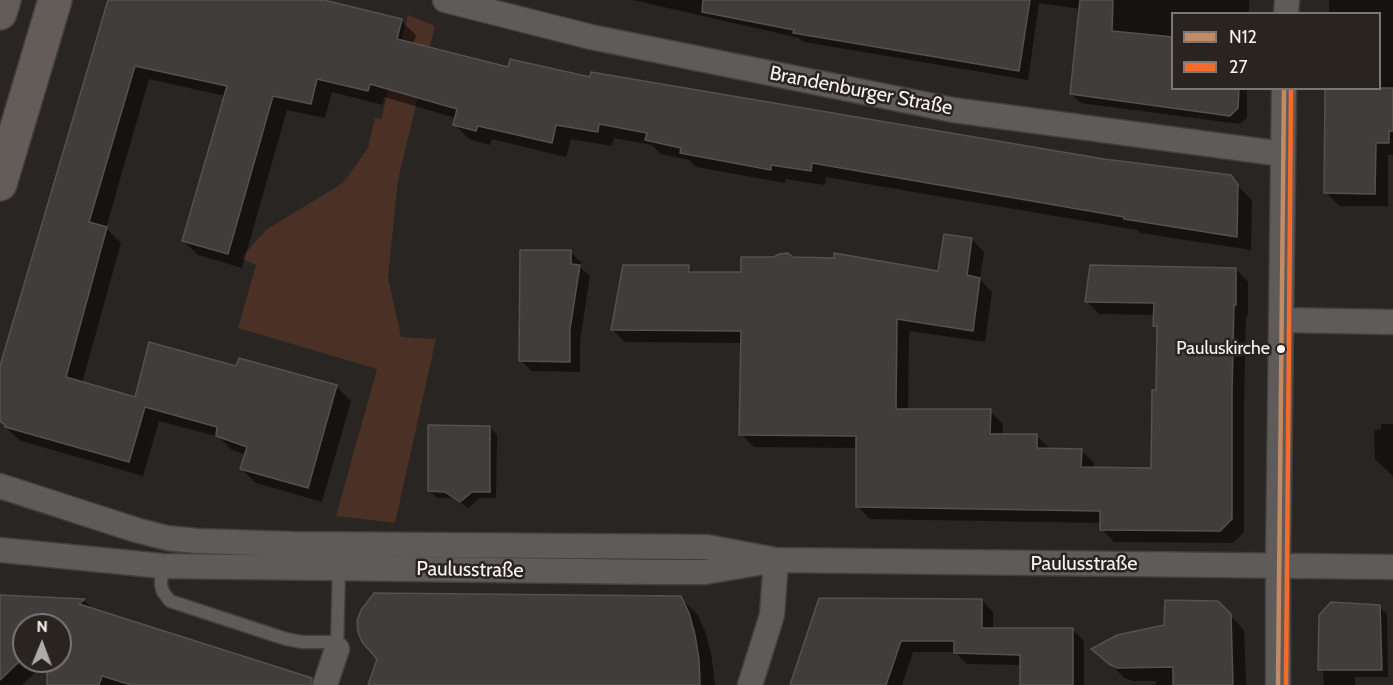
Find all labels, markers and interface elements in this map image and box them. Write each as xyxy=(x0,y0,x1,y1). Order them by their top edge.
legend xyxy=(1171,12,1381,90)
text: N12 xyxy=(1229,26,1257,48)
text: 27 xyxy=(1229,56,1248,78)
street label: Brandenburger Straße xyxy=(768,62,954,120)
place label: Pauluskirche xyxy=(1176,338,1270,360)
marker: Pauluskirche xyxy=(1275,343,1287,355)
street label: Paulusstraße xyxy=(1030,552,1138,576)
street label: Paulusstraße xyxy=(416,557,524,583)
north arrow xyxy=(12,613,72,673)
text: N xyxy=(36,617,48,636)

